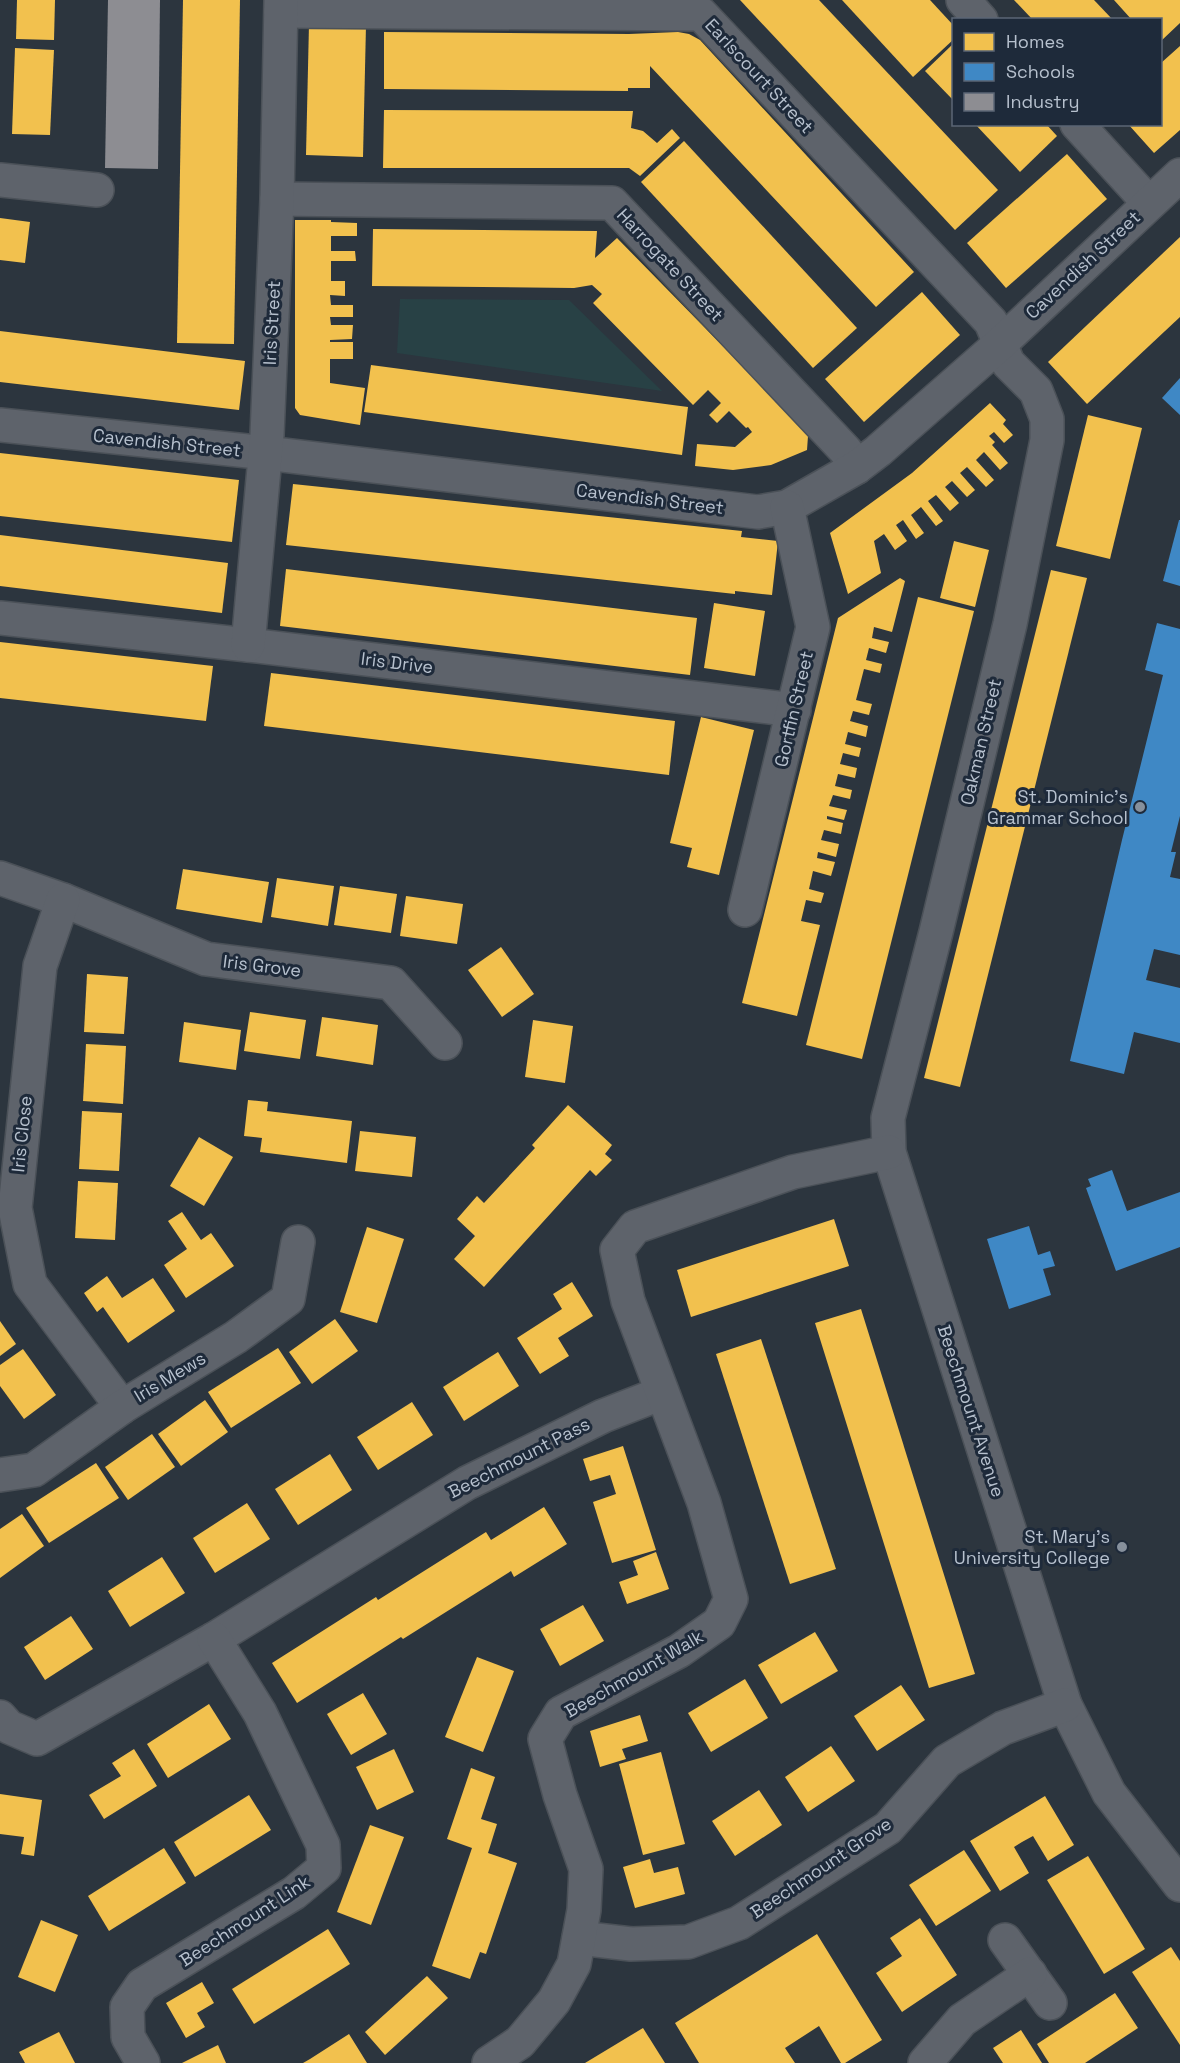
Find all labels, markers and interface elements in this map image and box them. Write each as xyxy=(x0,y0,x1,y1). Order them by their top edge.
street label: Earlscourt Street xyxy=(700,13,819,138)
legend xyxy=(952,18,1162,126)
text: Homes xyxy=(1006,30,1065,53)
text: Schools xyxy=(1006,60,1075,83)
text: Industry xyxy=(1006,90,1079,113)
street label: Harrogate Street xyxy=(612,203,729,326)
street label: Cavendish Street xyxy=(1020,206,1145,324)
street label: Iris Street xyxy=(258,280,285,366)
street label: Cavendish Street xyxy=(92,423,242,462)
street label: Cavendish Street xyxy=(575,478,725,519)
street label: Iris Drive xyxy=(360,647,435,678)
street label: Gortfin Street xyxy=(769,649,818,769)
street label: Oakman Street xyxy=(955,677,1006,807)
place label: St. Dominic's Grammar School xyxy=(987,785,1128,829)
marker: St. Dominic's Grammar School xyxy=(1133,800,1147,814)
street label: Iris Grove xyxy=(222,949,303,982)
street label: Iris Close xyxy=(6,1094,37,1173)
street label: Beechmount Avenue xyxy=(933,1322,1010,1500)
street label: Iris Mews xyxy=(130,1346,210,1407)
street label: Beechmount Pass xyxy=(444,1412,594,1503)
place label: St. Mary's University College xyxy=(954,1525,1110,1569)
marker: St. Mary's University College xyxy=(1115,1540,1129,1554)
street label: Beechmount Walk xyxy=(560,1624,707,1723)
street label: Beechmount Grove xyxy=(746,1812,896,1923)
street label: Beechmount Link xyxy=(175,1870,315,1971)

